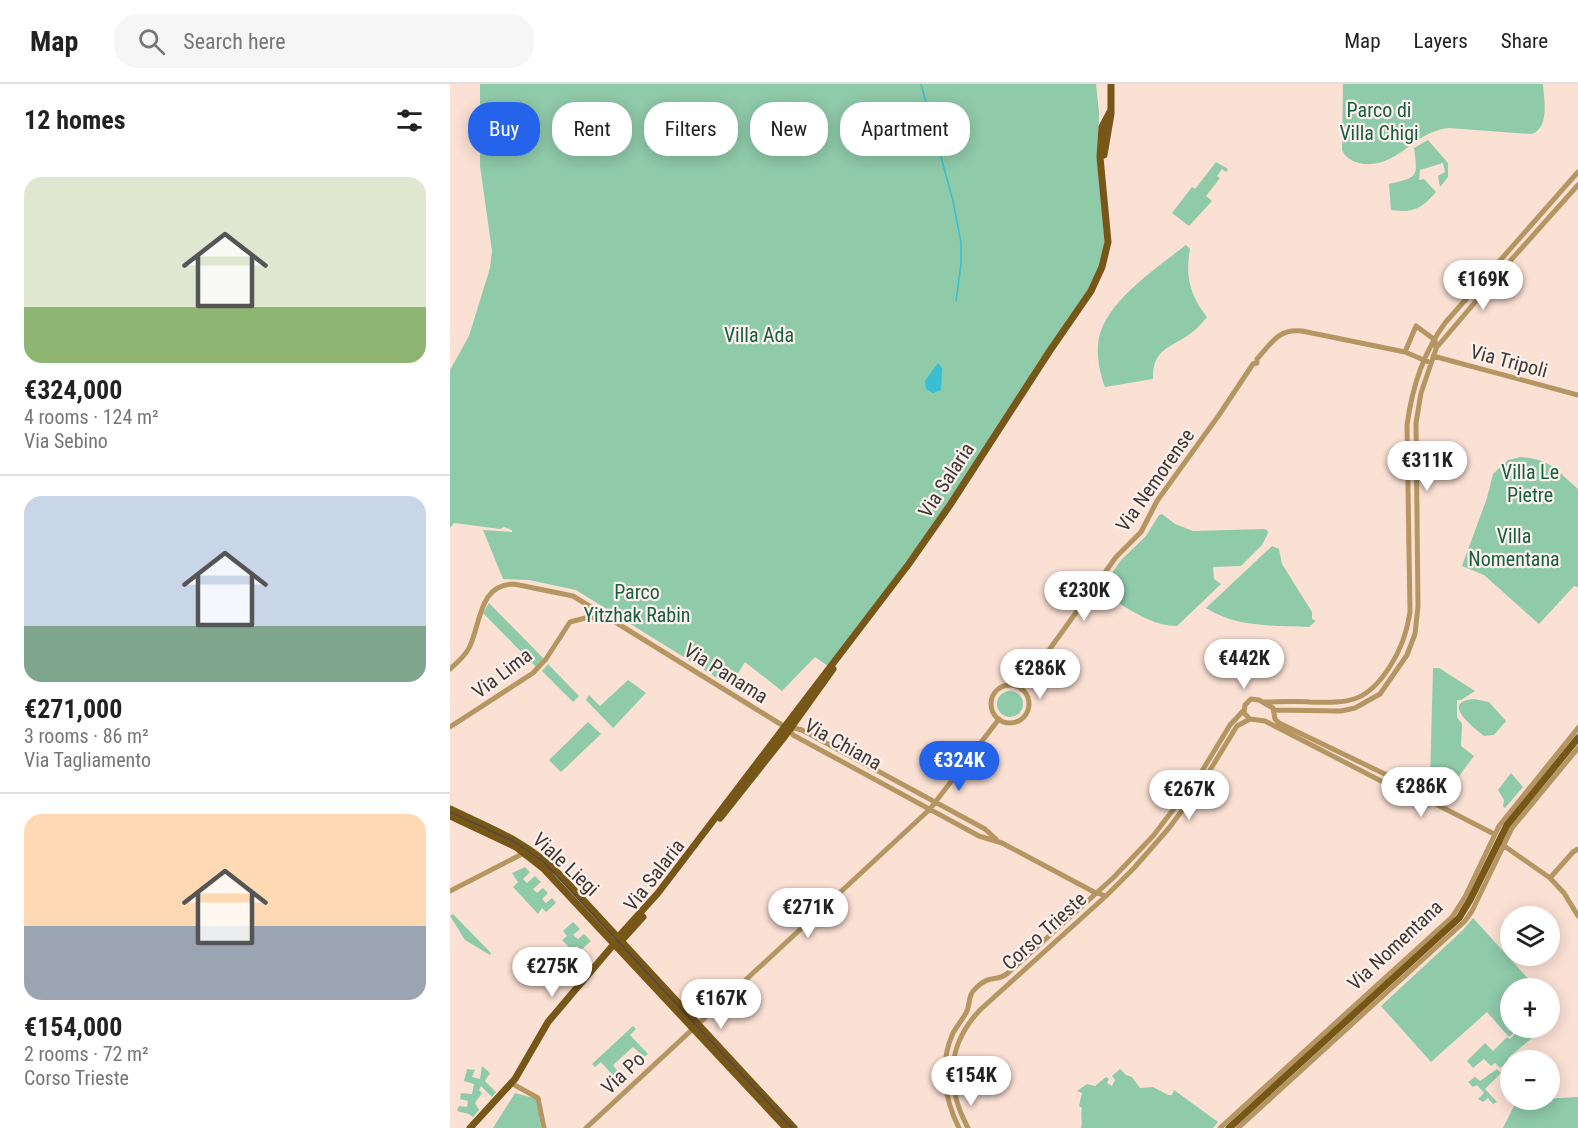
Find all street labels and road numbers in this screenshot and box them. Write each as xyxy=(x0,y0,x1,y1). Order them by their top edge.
street label: Via Tripoli xyxy=(1468,339,1550,383)
street label: Via Nemorense xyxy=(1111,424,1199,536)
street label: Via Salaria xyxy=(913,438,979,522)
street label: Via Panama xyxy=(680,638,772,708)
street label: Via Lima xyxy=(467,643,537,703)
street label: Via Chiana xyxy=(800,713,886,775)
street label: Viale Liegi xyxy=(528,827,604,901)
street label: Via Salaria xyxy=(619,834,689,916)
street label: Corso Trieste xyxy=(997,887,1091,975)
street label: Via Nomentana xyxy=(1342,895,1448,995)
street label: Via Po xyxy=(596,1047,650,1099)

